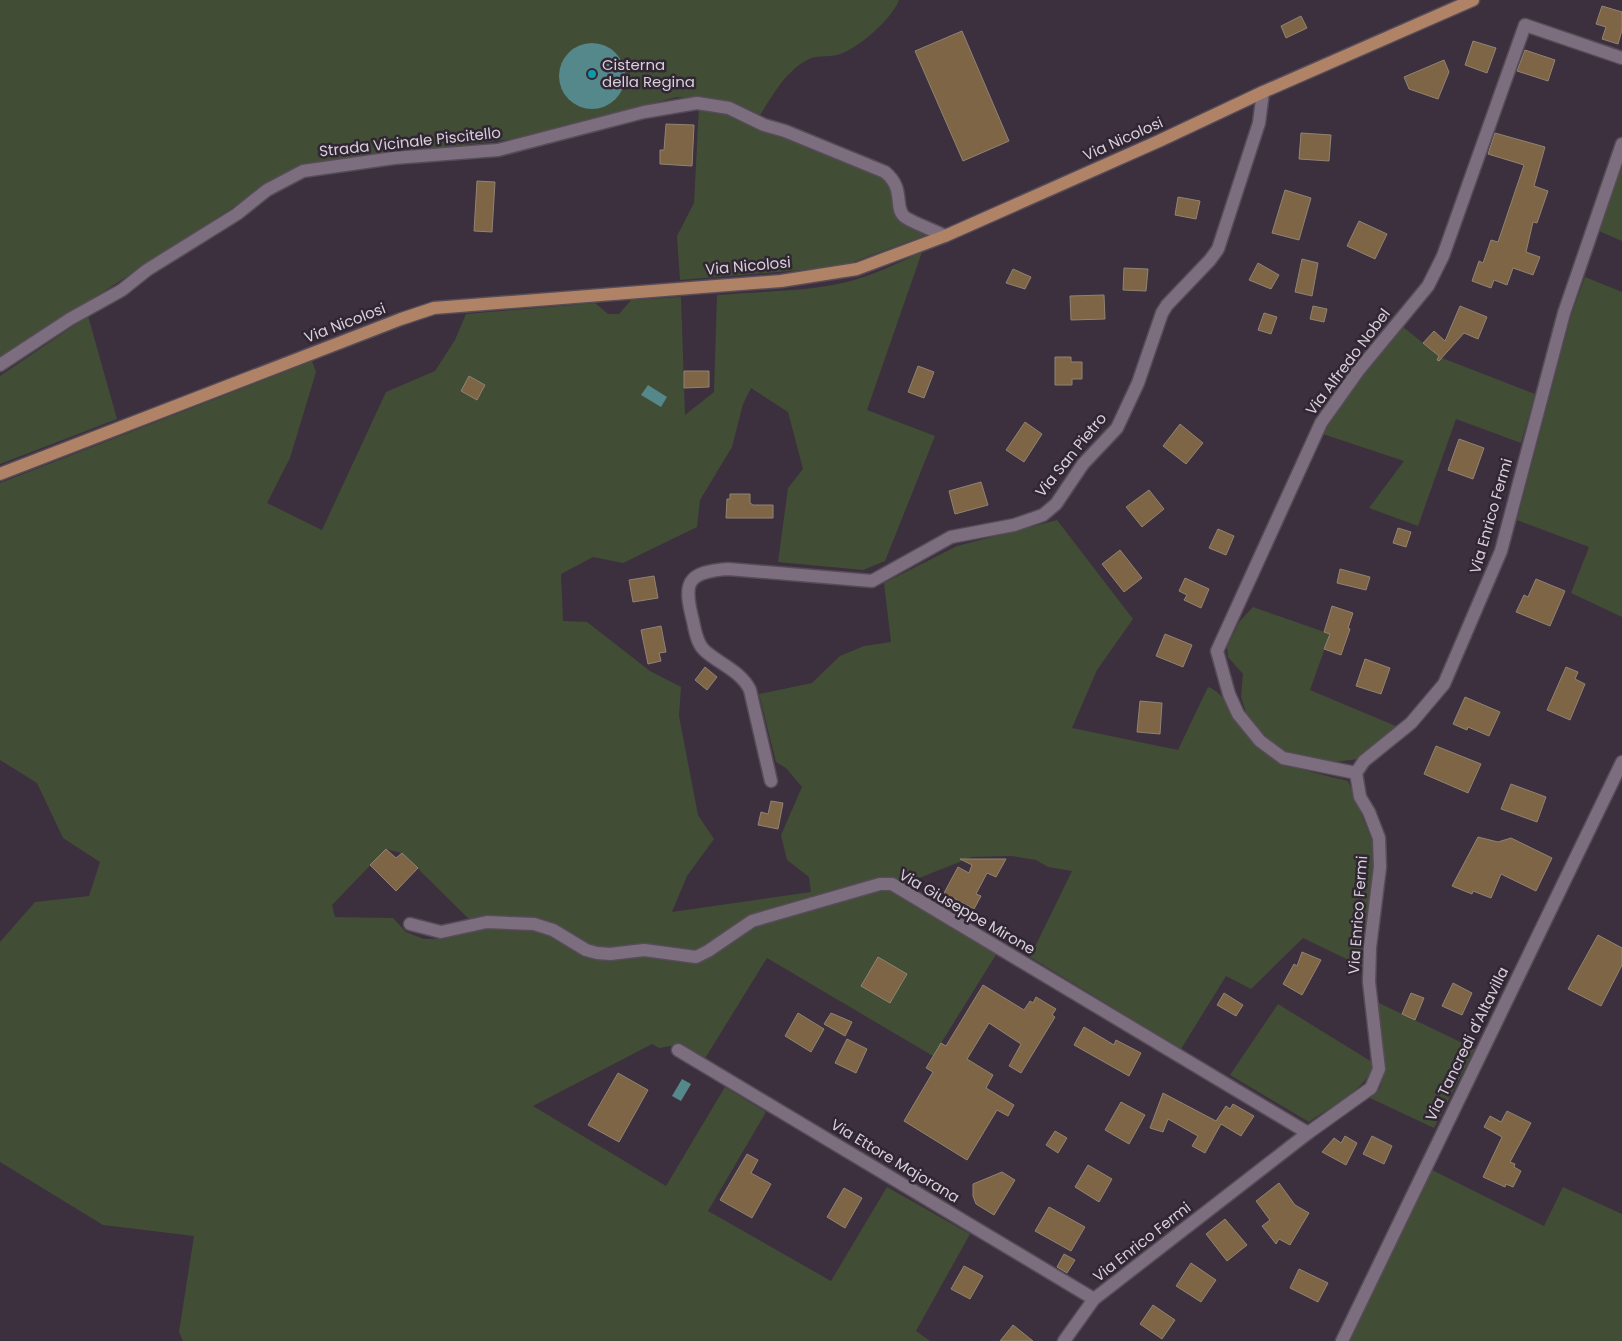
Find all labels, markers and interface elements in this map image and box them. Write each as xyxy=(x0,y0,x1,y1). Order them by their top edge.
place label: Cisterna della Regina xyxy=(602,54,695,92)
marker: Cisterna della Regina xyxy=(586,68,598,80)
street label: Via Nicolosi xyxy=(1079,112,1166,166)
street label: Strada Vicinale Piscitello xyxy=(318,122,502,161)
street label: Via Nicolosi xyxy=(704,251,792,280)
street label: Via Nicolosi xyxy=(301,297,389,348)
street label: Via Alfredo Nobel xyxy=(1301,304,1395,419)
street label: Via San Pietro xyxy=(1030,408,1111,501)
street label: Via Enrico Fermi xyxy=(1464,456,1517,576)
street label: Via Enrico Fermi xyxy=(1343,855,1372,975)
street label: Via Giuseppe Mirone xyxy=(895,864,1039,959)
street label: Via Tancredi d'Altavilla xyxy=(1420,963,1513,1124)
street label: Via Ettore Majorana xyxy=(827,1114,964,1207)
street label: Via Enrico Fermi xyxy=(1088,1197,1195,1286)

